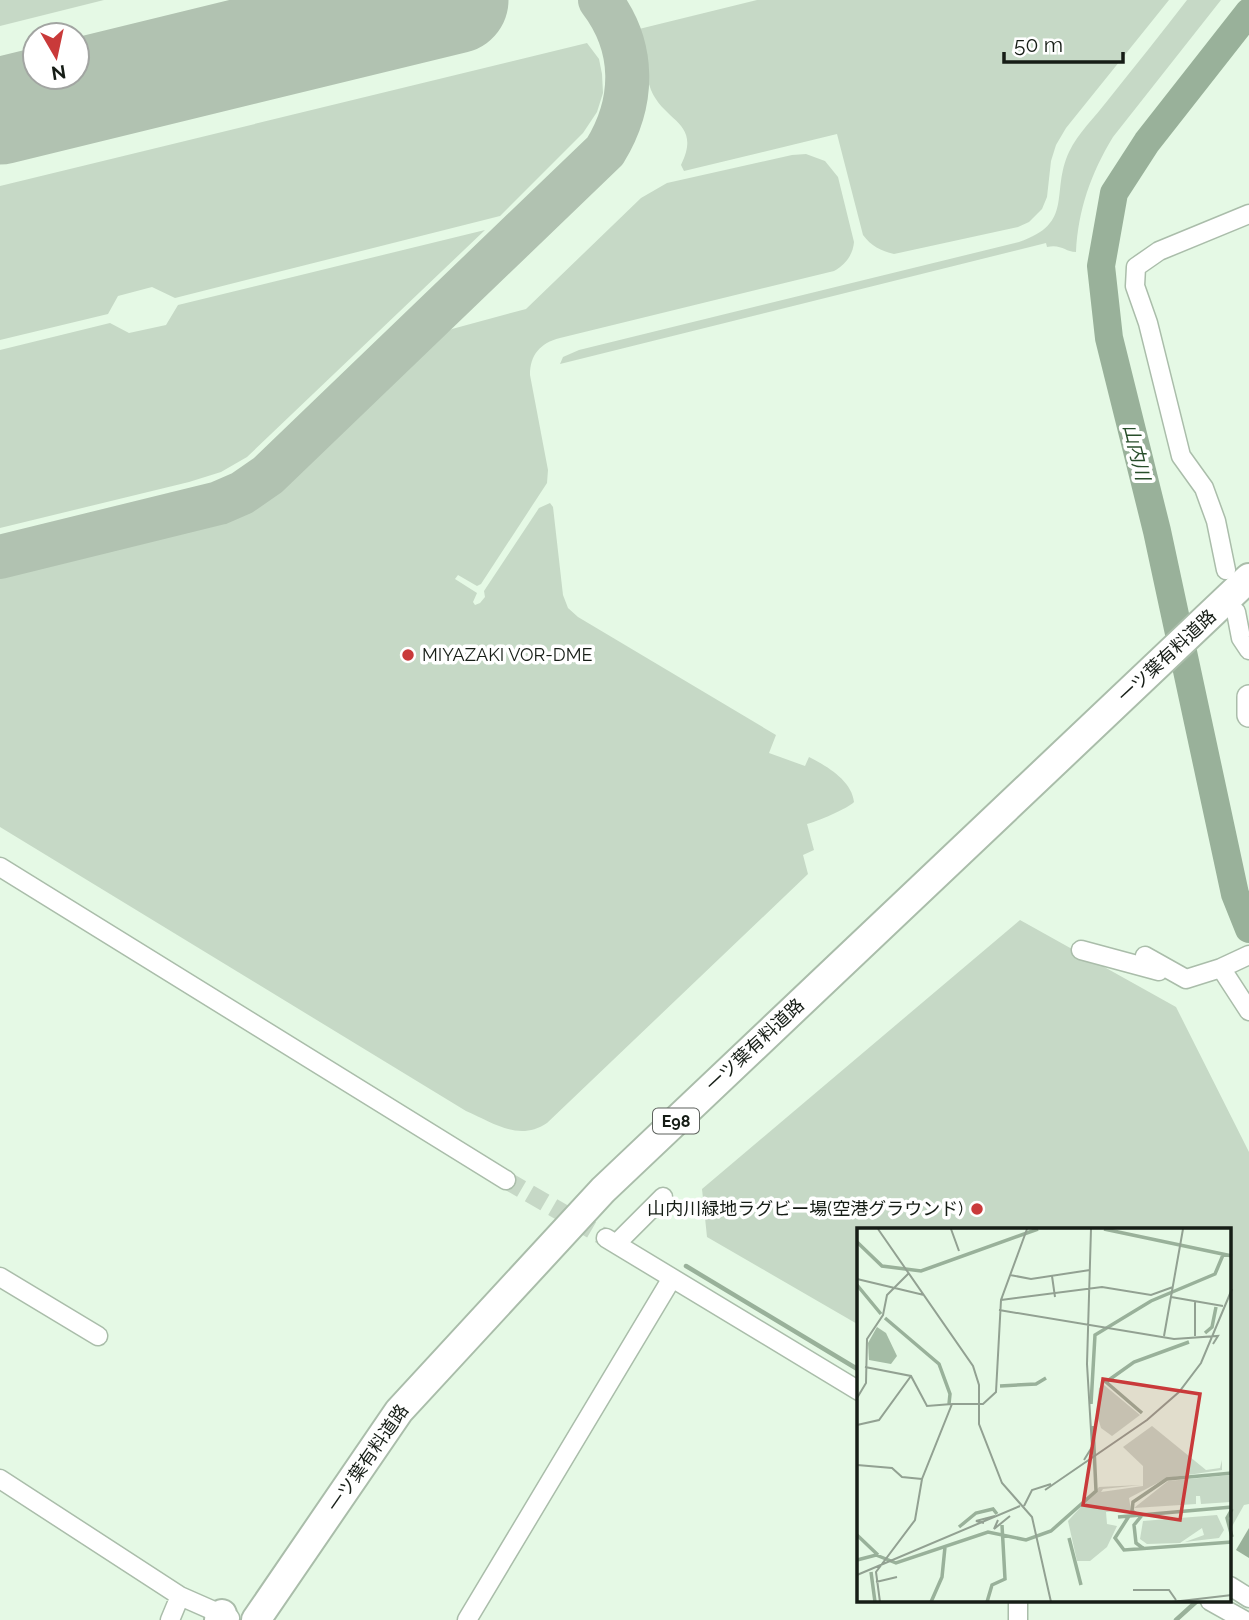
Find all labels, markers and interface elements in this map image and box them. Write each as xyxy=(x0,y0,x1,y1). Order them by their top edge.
north arrow xyxy=(21,21,91,91)
scale bar xyxy=(1004,21,1123,65)
text: 50 m xyxy=(1014,32,1063,57)
text: N xyxy=(50,61,68,85)
water label: 山内川 xyxy=(1119,422,1155,484)
street label: 一ツ葉有料道路 xyxy=(1113,605,1220,706)
place label: MIYAZAKI VOR-DME xyxy=(422,644,592,665)
marker: MIYAZAKI VOR-DME xyxy=(400,647,416,663)
street label: 一ツ葉有料道路 xyxy=(701,994,808,1095)
road number: E98 xyxy=(653,1108,699,1134)
place label: 山内川緑地ラグビー場(空港グラウンド) xyxy=(647,1198,963,1219)
marker: 山内川緑地ラグビー場(空港グラウンド) xyxy=(969,1201,985,1217)
inset map xyxy=(857,1228,1232,1602)
street label: 一ツ葉有料道路 xyxy=(323,1400,412,1515)

